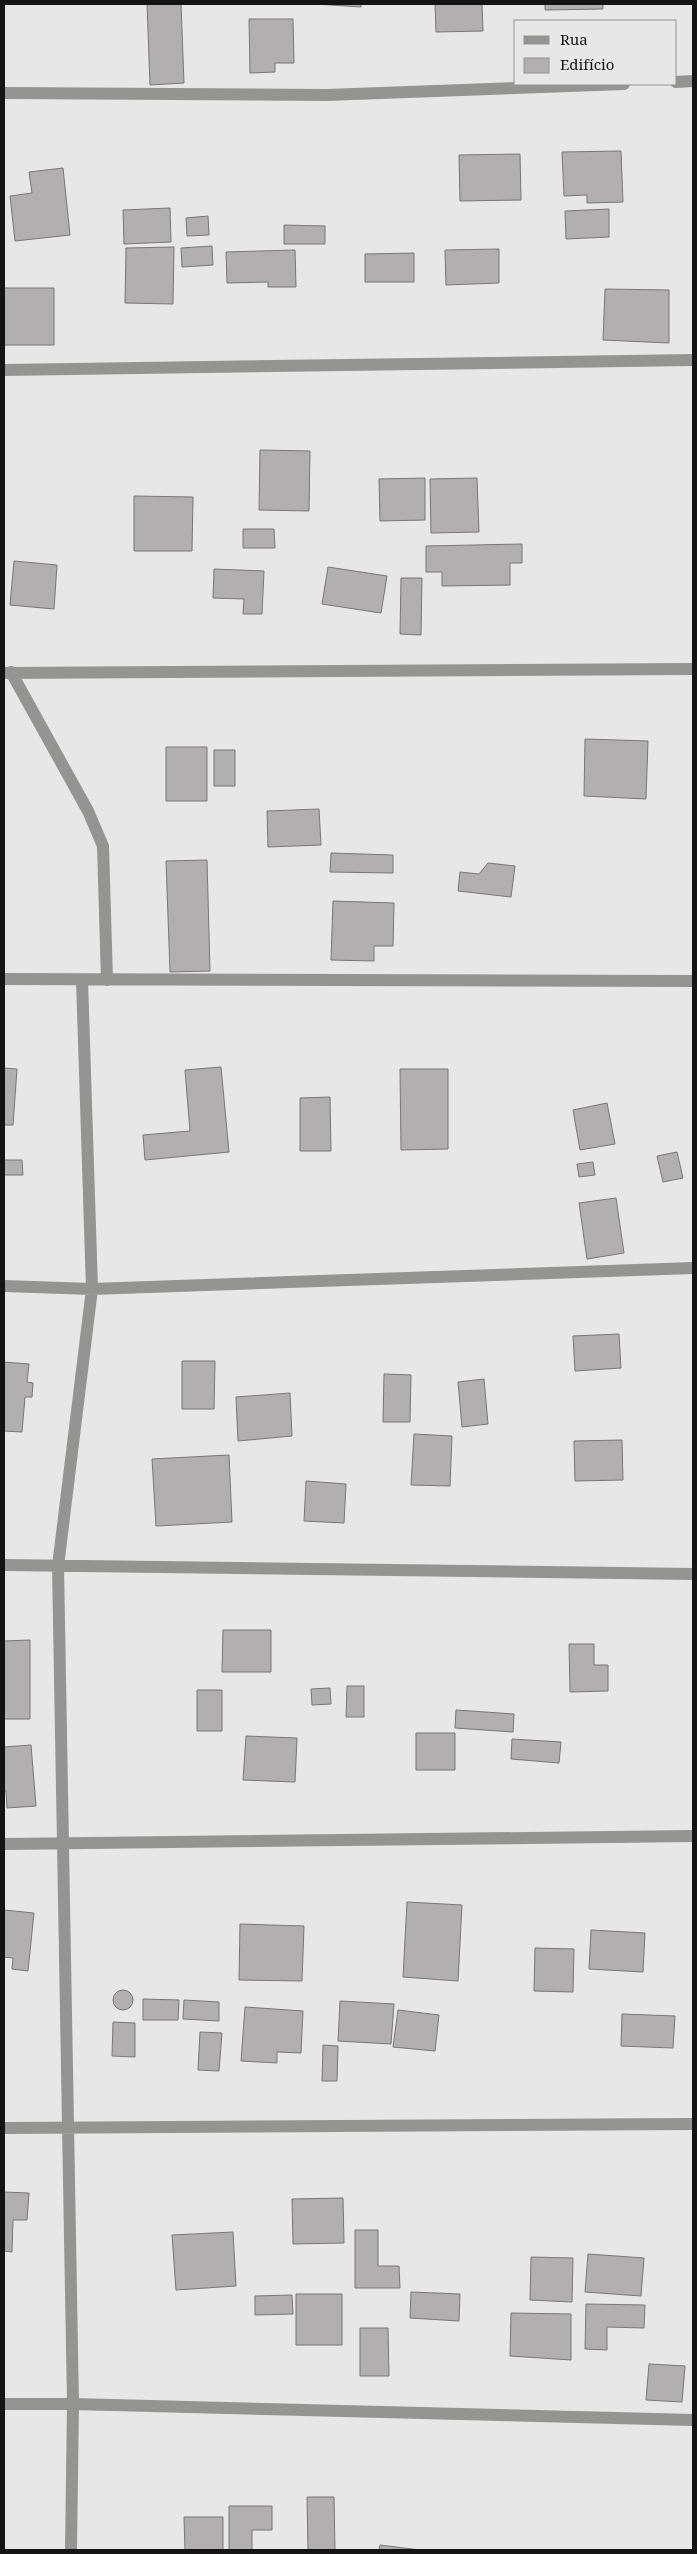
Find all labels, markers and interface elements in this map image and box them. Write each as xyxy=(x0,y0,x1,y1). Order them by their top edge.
legend xyxy=(514,20,677,85)
text: Rua xyxy=(560,29,588,49)
text: Edifício xyxy=(560,54,615,74)

